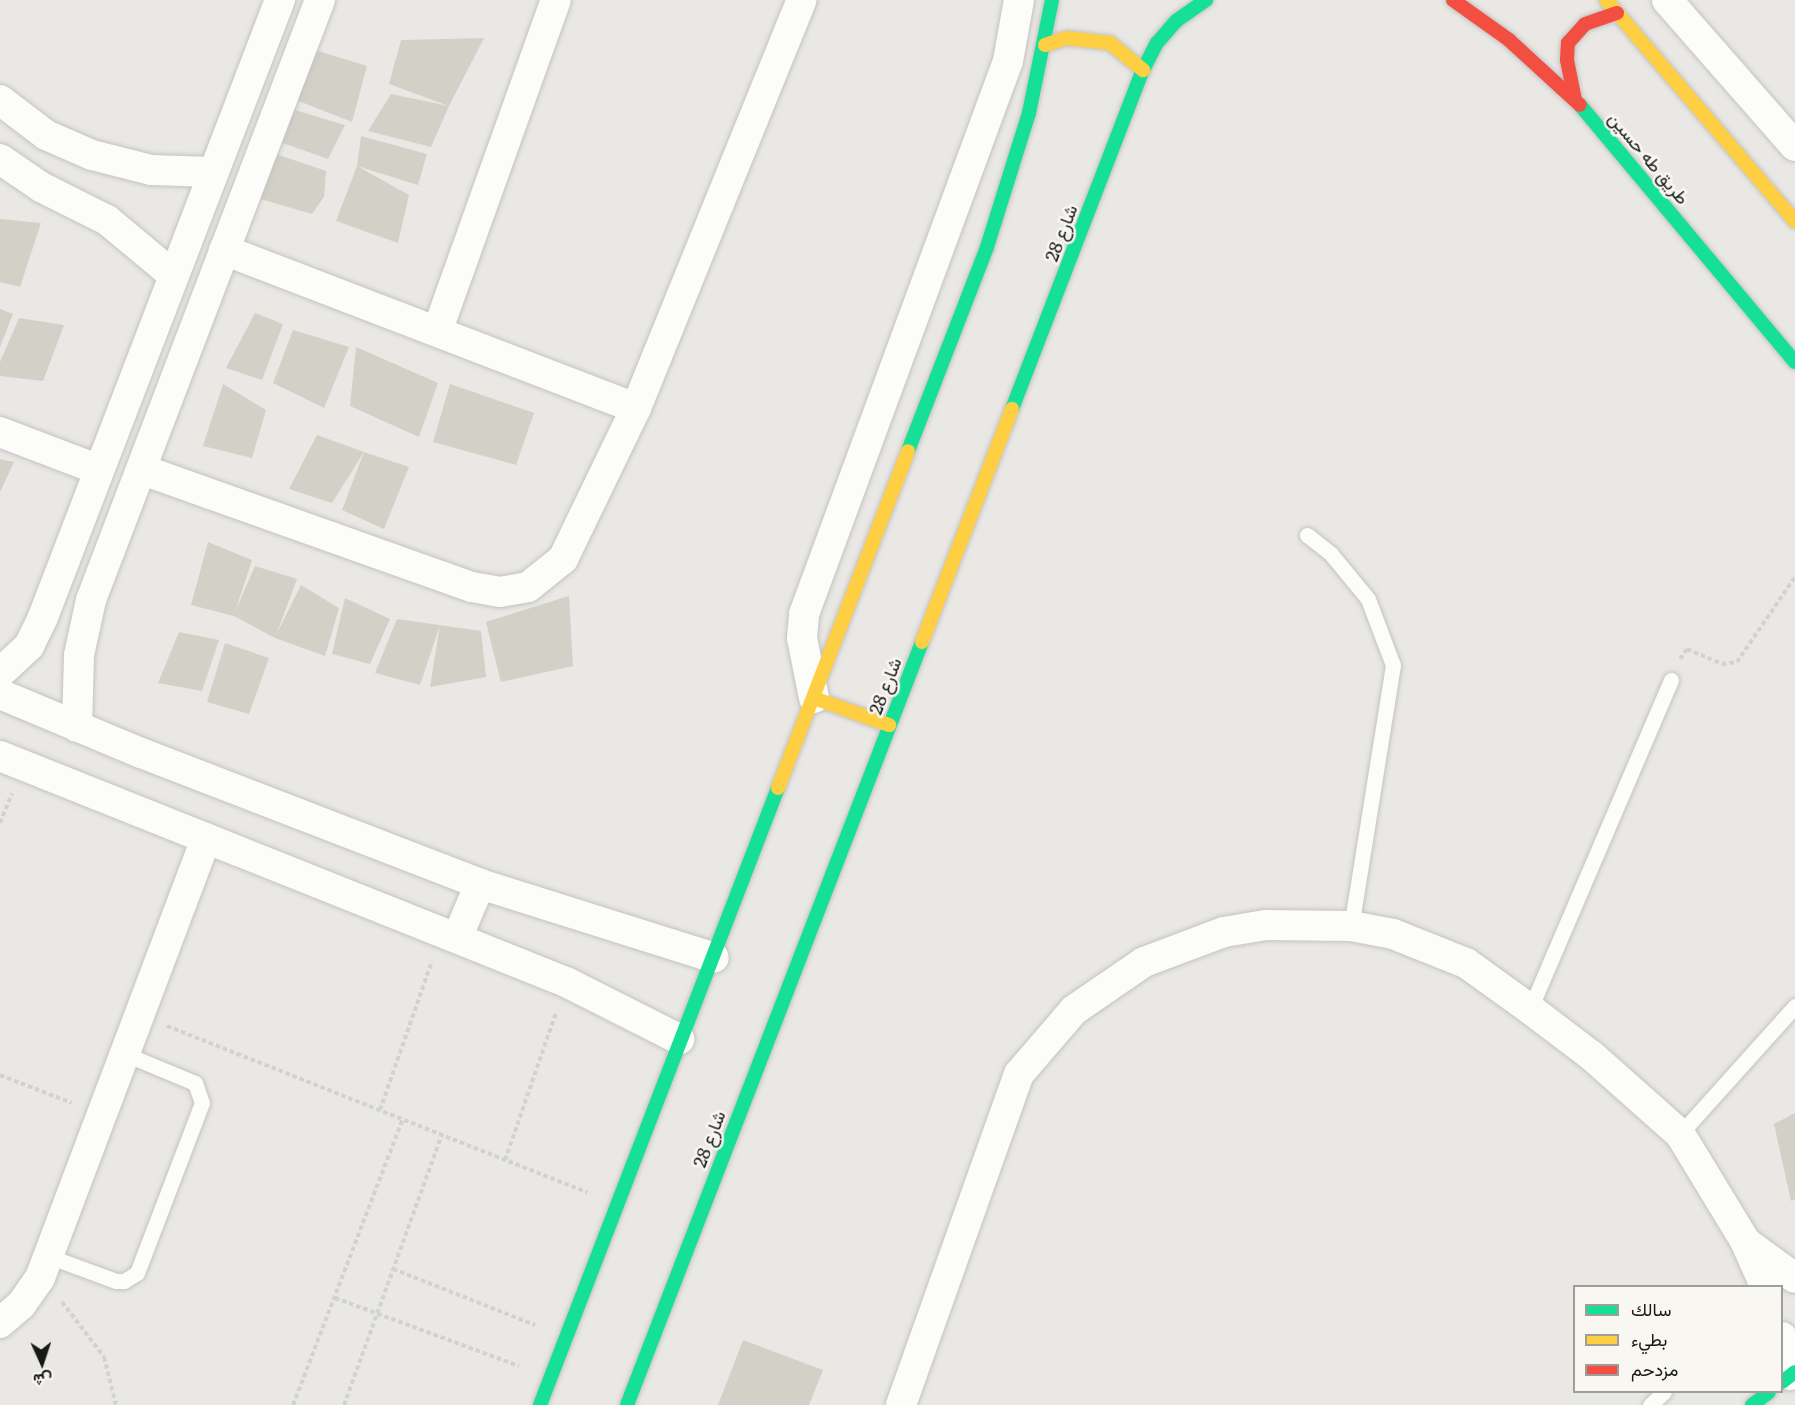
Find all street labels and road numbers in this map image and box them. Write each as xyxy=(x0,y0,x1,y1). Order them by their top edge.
street label: طريق طه حسين xyxy=(1604,107,1694,209)
street label: شارع 28 xyxy=(1040,202,1082,264)
street label: شارع 28 xyxy=(864,655,906,717)
street label: شارع 28 xyxy=(688,1108,730,1170)

